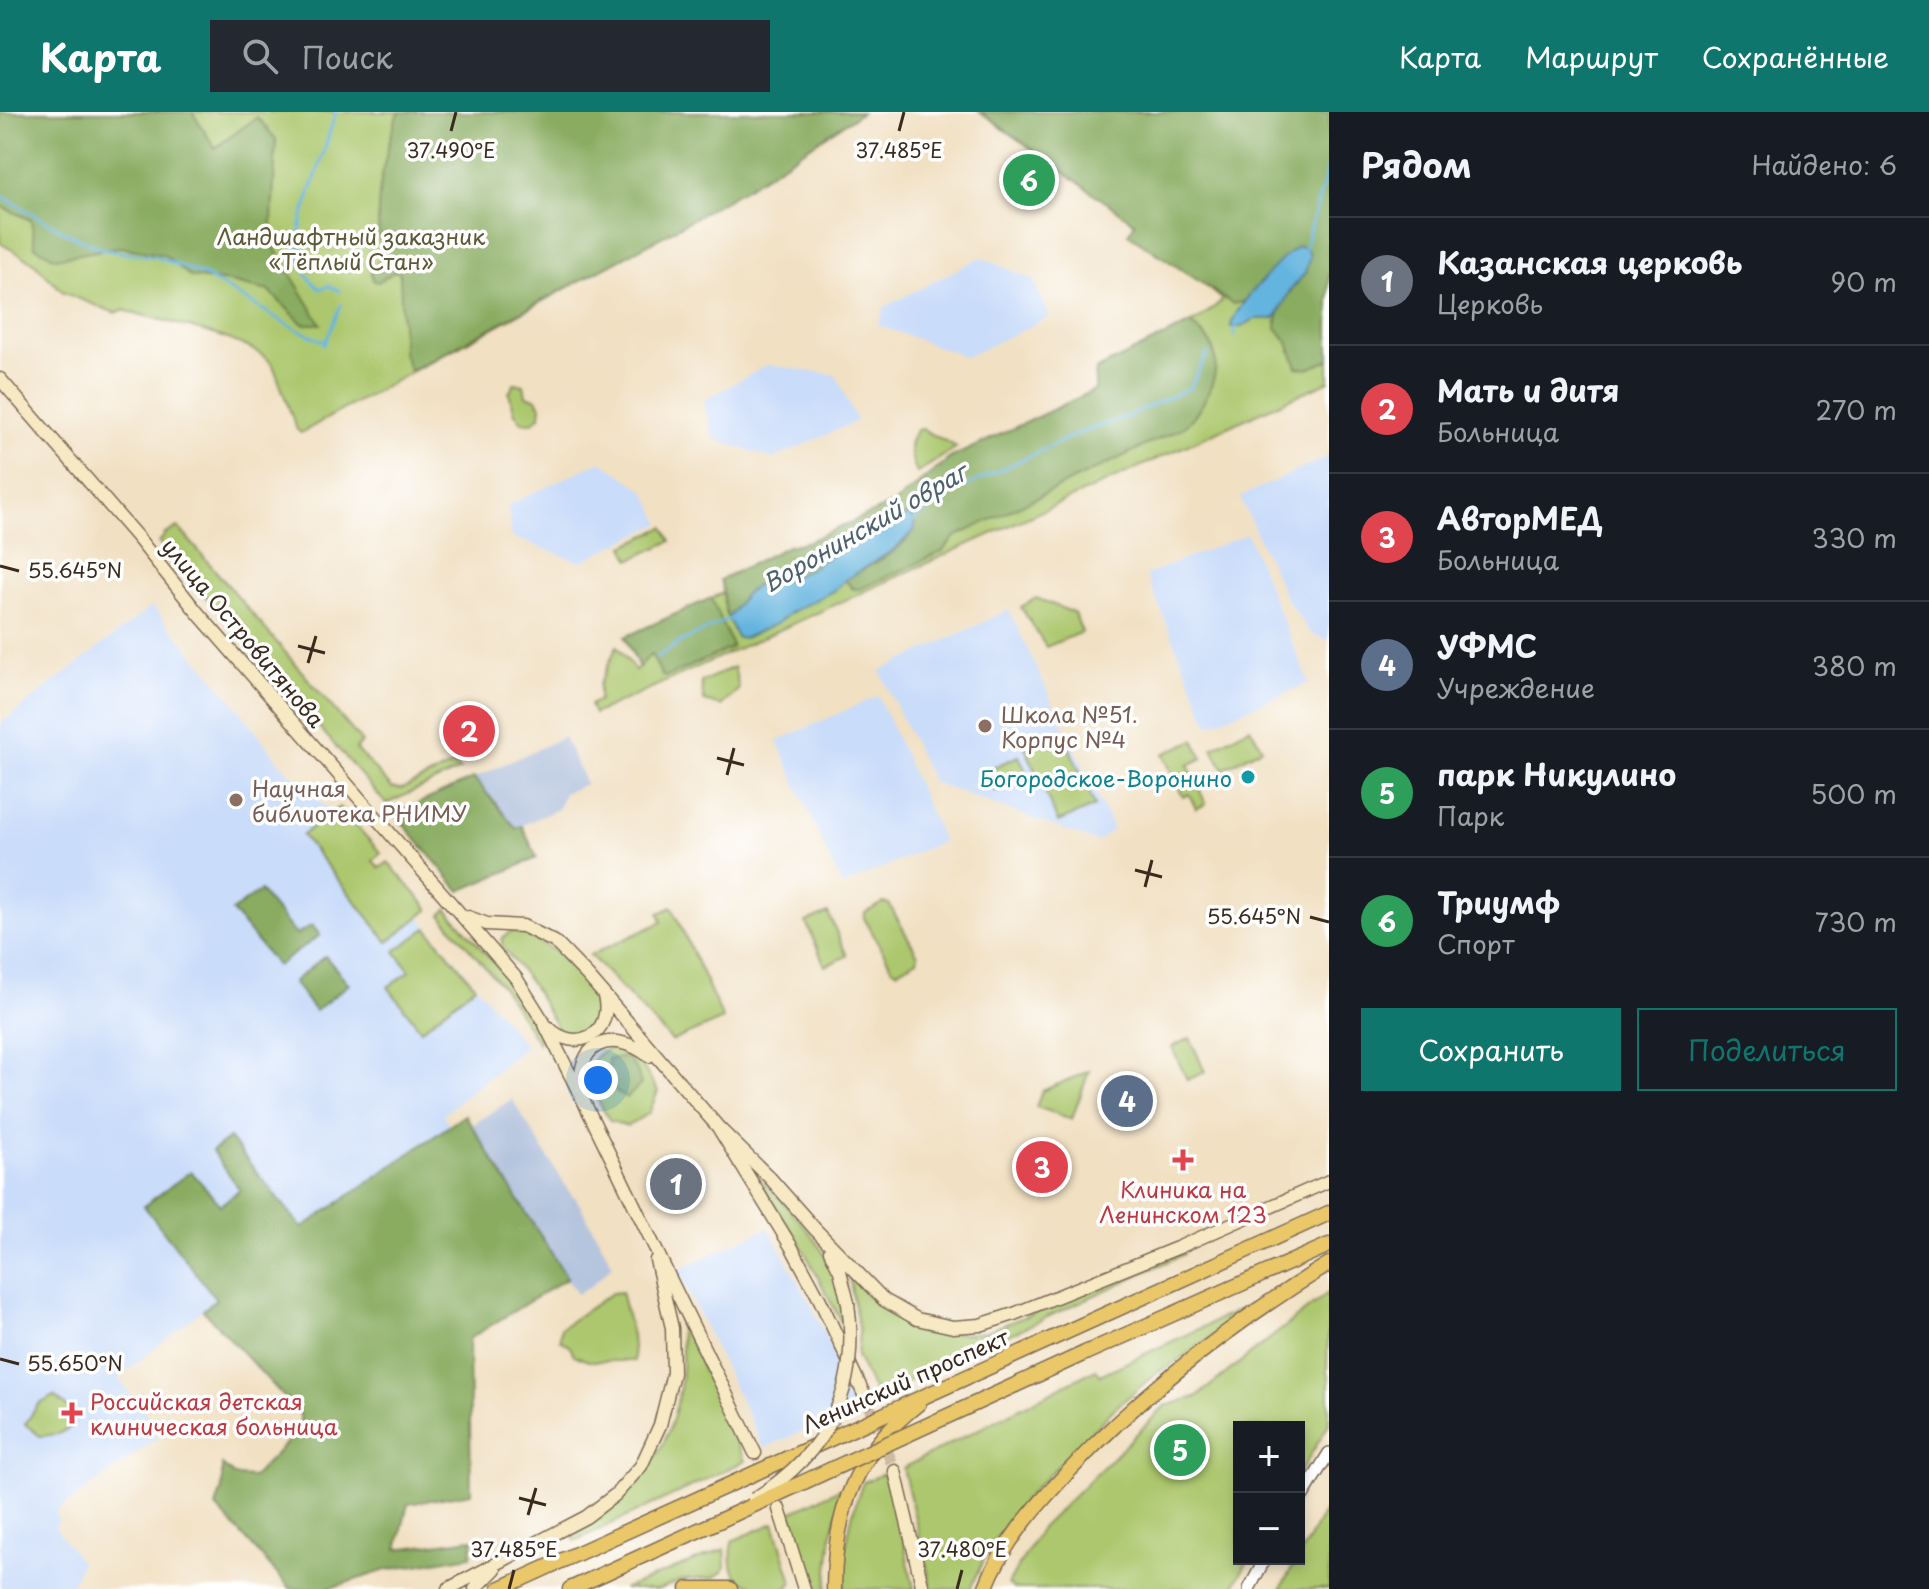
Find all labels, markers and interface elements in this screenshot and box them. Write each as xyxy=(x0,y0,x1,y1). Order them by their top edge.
search box xyxy=(210,20,770,92)
text: Карта xyxy=(40,28,162,85)
icon: search xyxy=(238,34,282,78)
text: Поиск xyxy=(302,34,393,79)
text: Карта xyxy=(1399,35,1481,78)
text: Маршрут xyxy=(1525,35,1658,78)
text: Сохранённые xyxy=(1702,35,1889,78)
text: 37.490°E xyxy=(407,135,496,165)
text: 37.485°E xyxy=(855,135,943,165)
text: Рядом xyxy=(1361,138,1472,190)
text: Найдено: 6 xyxy=(1751,145,1897,184)
pin: 6 xyxy=(1003,150,1055,210)
park label: Ландшафтный заказник «Тёплый Стан» xyxy=(217,219,486,277)
text: Казанская церковь xyxy=(1437,239,1743,284)
text: 1 xyxy=(1381,262,1393,301)
text: 90 m xyxy=(1830,262,1897,301)
text: Церковь xyxy=(1437,284,1543,323)
text: Мать и дитя xyxy=(1437,367,1619,412)
text: 2 xyxy=(1378,390,1396,429)
text: 270 m xyxy=(1816,390,1897,429)
text: Больница xyxy=(1437,412,1559,451)
water label: Воронинский овраг xyxy=(755,451,977,600)
text: АвторМЕД xyxy=(1437,495,1603,540)
text: 3 xyxy=(1378,518,1396,557)
text: 330 m xyxy=(1812,518,1897,557)
street label: улица Островитянова xyxy=(155,530,333,734)
text: Больница xyxy=(1437,540,1559,579)
text: 55.645°N xyxy=(28,555,122,585)
text: УФМС xyxy=(1437,623,1537,668)
text: 4 xyxy=(1378,646,1396,685)
text: 380 m xyxy=(1812,646,1897,685)
text: Учреждение xyxy=(1437,668,1595,707)
place label: Школа №51. Корпус №4 xyxy=(1001,697,1138,755)
pin: 2 xyxy=(443,701,495,761)
marker: Школа №51. Корпус №4 xyxy=(976,717,994,735)
text: парк Никулино xyxy=(1437,751,1676,796)
place label: Богородское-Воронино xyxy=(980,761,1232,794)
marker: Богородское-Воронино xyxy=(1239,768,1257,786)
place label: Научная библиотека РНИМУ xyxy=(252,771,467,829)
text: 5 xyxy=(1379,774,1395,813)
text: 500 m xyxy=(1810,774,1897,813)
marker: Научная библиотека РНИМУ xyxy=(227,791,245,809)
text: Парк xyxy=(1437,796,1504,835)
text: Триумф xyxy=(1437,879,1560,924)
text: 55.645°N xyxy=(1207,901,1301,931)
text: 6 xyxy=(1378,902,1396,941)
text: 730 m xyxy=(1815,902,1897,941)
text: Спорт xyxy=(1437,924,1515,963)
button: Сохранить xyxy=(1361,1008,1621,1091)
button: Поделиться xyxy=(1637,1008,1897,1091)
your location xyxy=(578,1060,618,1100)
pin: 4 xyxy=(1101,1071,1153,1131)
pin: 3 xyxy=(1016,1137,1068,1197)
marker: Клиника на Ленинском 123 xyxy=(1172,1149,1194,1171)
pin: 1 xyxy=(650,1154,702,1214)
place label: Клиника на Ленинском 123 xyxy=(1099,1172,1267,1230)
street label: Ленинский проспект xyxy=(796,1319,1014,1440)
text: 55.650°N xyxy=(27,1348,123,1378)
place label: Российская детская клиническая больница xyxy=(90,1384,338,1442)
marker: Российская детская клиническая больница xyxy=(61,1402,83,1424)
pin: 5 xyxy=(1154,1420,1206,1480)
map controls xyxy=(1233,1421,1305,1565)
button: + xyxy=(1233,1421,1305,1493)
button: − xyxy=(1233,1493,1305,1565)
text: 37.485°E xyxy=(470,1534,558,1564)
text: 37.480°E xyxy=(917,1534,1007,1564)

